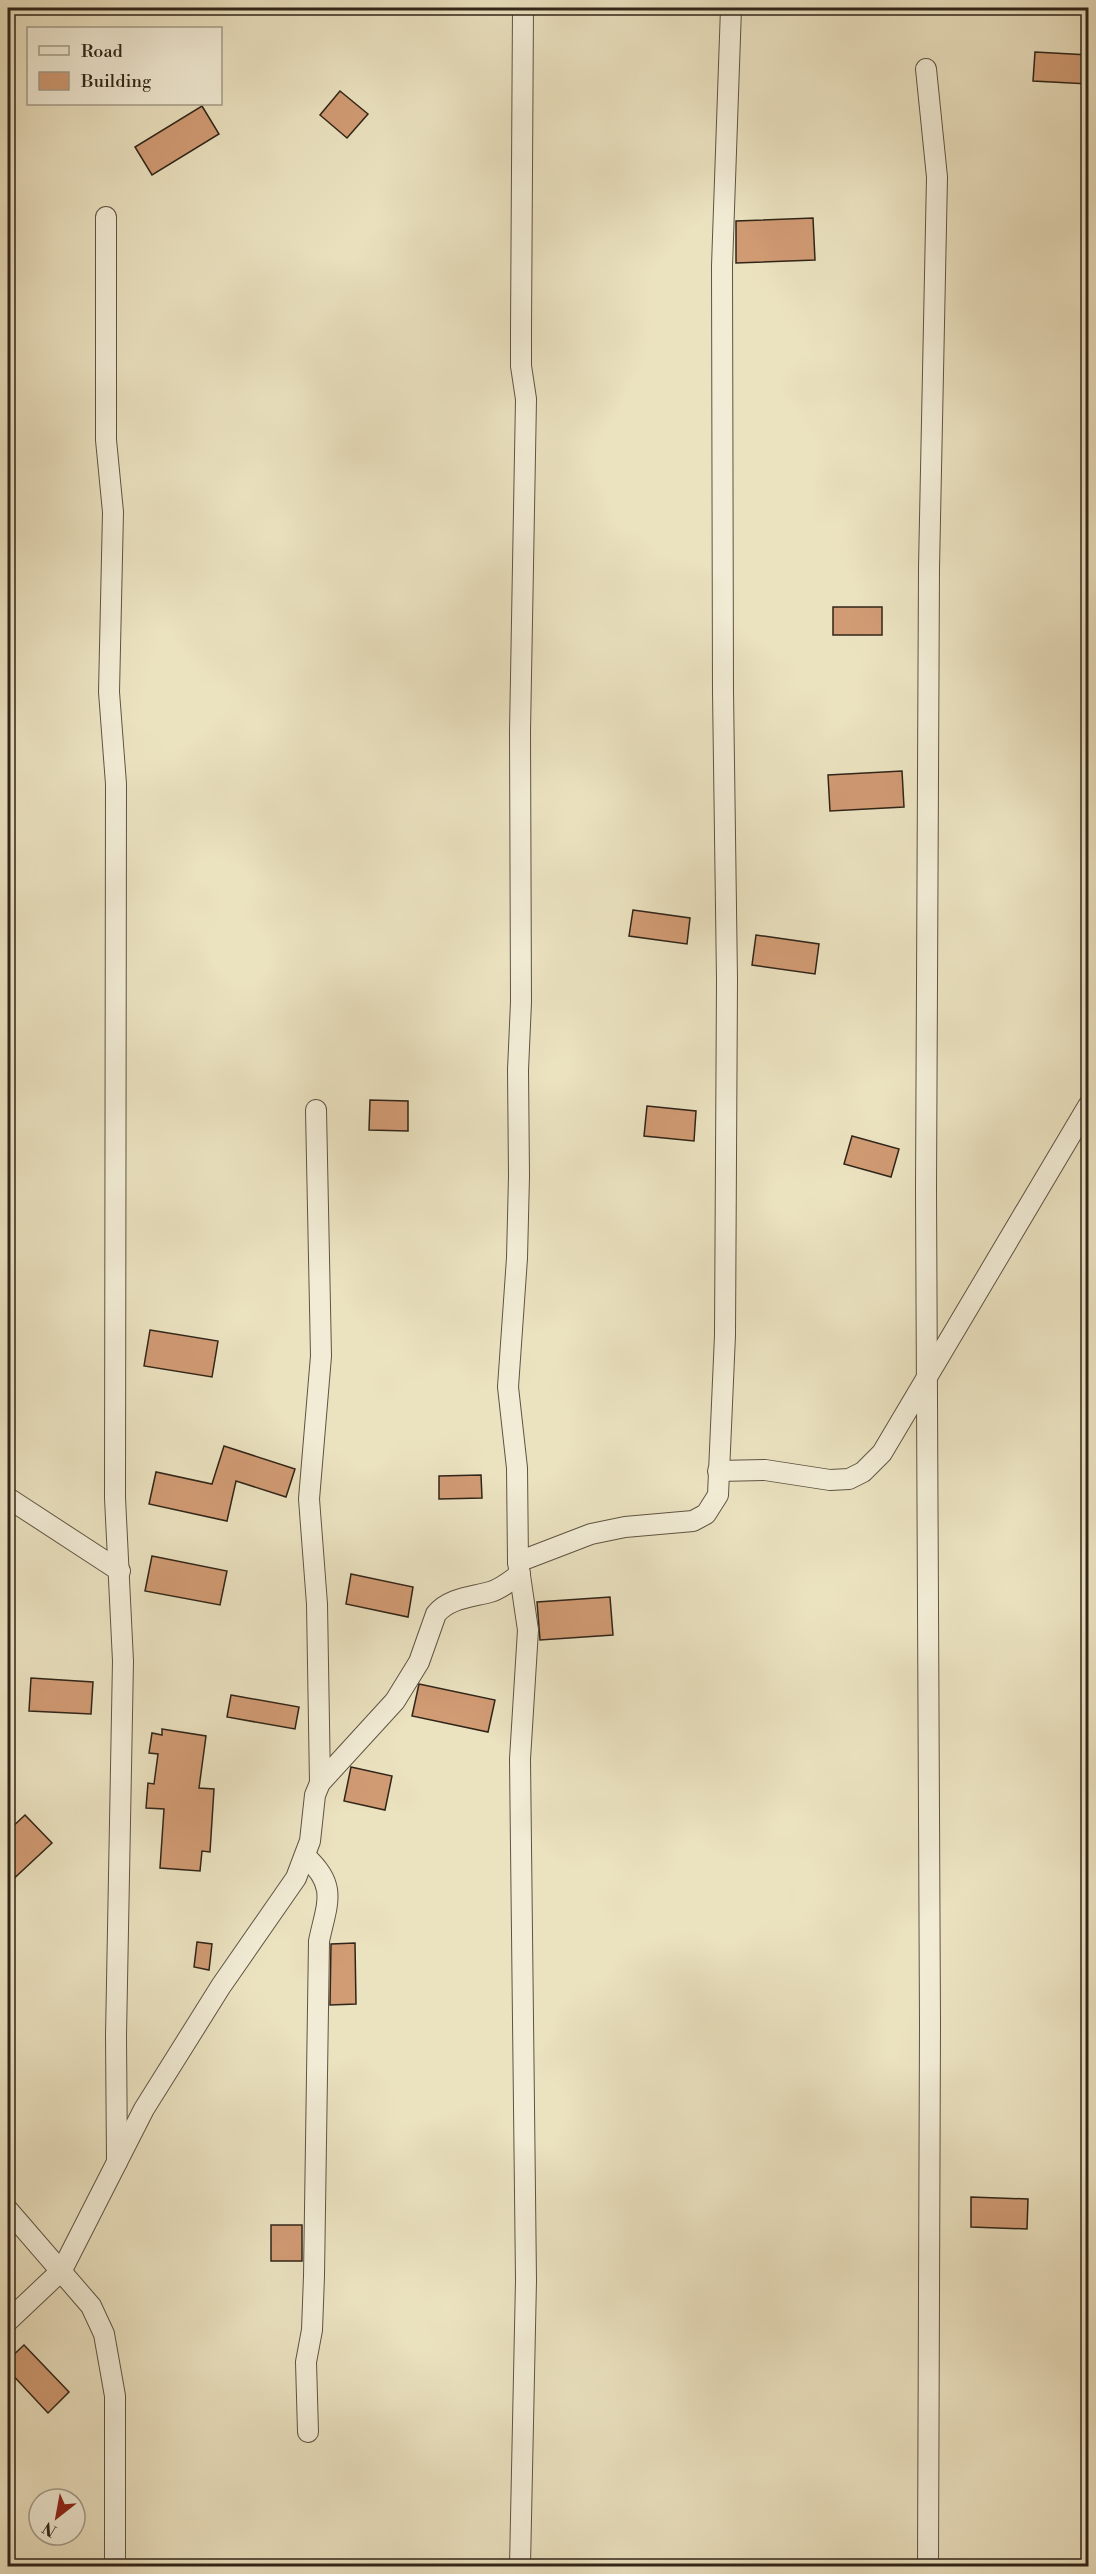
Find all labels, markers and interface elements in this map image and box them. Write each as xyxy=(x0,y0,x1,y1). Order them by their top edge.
legend xyxy=(27,27,222,105)
text: Road xyxy=(81,40,124,63)
text: Building xyxy=(80,70,152,93)
north arrow xyxy=(27,2487,87,2547)
text: N xyxy=(39,2517,60,2541)

